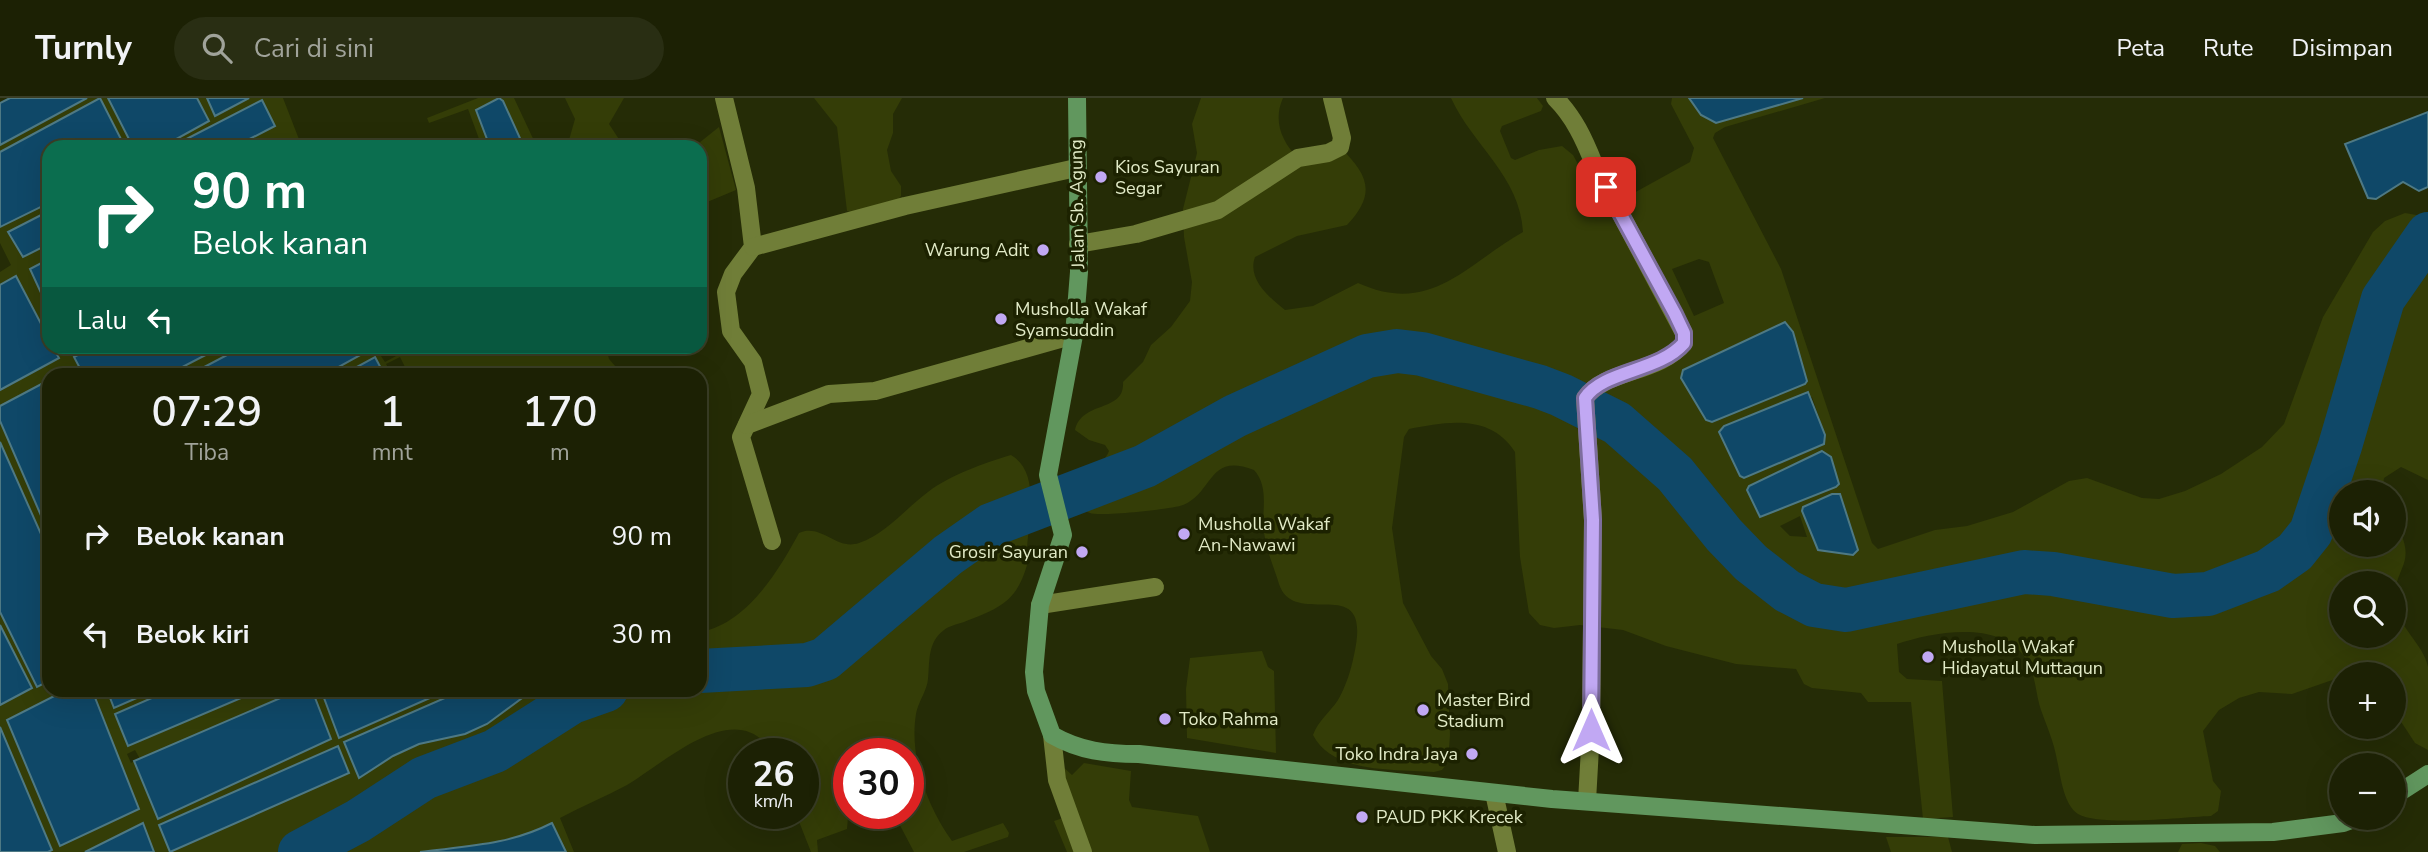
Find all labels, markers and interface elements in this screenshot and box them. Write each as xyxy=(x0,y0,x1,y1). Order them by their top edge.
search box xyxy=(174,17,664,80)
text: Turnly xyxy=(35,26,132,71)
icon: search xyxy=(198,29,236,67)
text: Cari di sini xyxy=(254,31,374,66)
text: Peta xyxy=(2116,32,2165,64)
text: Rute xyxy=(2203,32,2254,64)
text: Disimpan xyxy=(2292,32,2393,64)
street label: Jalan Sb. Agung xyxy=(1064,139,1090,270)
place label: Kios Sayuran Segar xyxy=(1115,155,1220,200)
pin xyxy=(1576,157,1636,217)
text: 90 m xyxy=(192,158,307,225)
icon: right xyxy=(77,168,168,259)
icon: arrive xyxy=(1587,168,1625,206)
marker: Kios Sayuran Segar xyxy=(1093,169,1109,185)
text: Belok kanan xyxy=(192,222,368,265)
place label: Warung Adit xyxy=(925,238,1030,262)
marker: Warung Adit xyxy=(1035,242,1051,258)
place label: Musholla Wakaf Syamsuddin xyxy=(1015,297,1148,342)
icon: left xyxy=(141,301,179,339)
text: Lalu xyxy=(77,303,127,338)
marker: Musholla Wakaf Syamsuddin xyxy=(993,311,1009,327)
text: 07:29 xyxy=(151,384,262,441)
text: 1 xyxy=(379,384,405,441)
text: 170 xyxy=(522,384,598,441)
text: Tiba xyxy=(184,437,229,468)
text: mnt xyxy=(372,437,412,468)
text: m xyxy=(550,437,570,468)
map controls xyxy=(2329,480,2406,830)
button: sound xyxy=(2329,480,2406,557)
place label: Musholla Wakaf An-Nawawi xyxy=(1198,512,1331,557)
icon: right xyxy=(77,517,115,555)
text: Belok kanan xyxy=(136,519,285,554)
text: 90 m xyxy=(612,519,672,554)
marker: Musholla Wakaf An-Nawawi xyxy=(1176,526,1192,542)
place label: Grosir Sayuran xyxy=(949,540,1068,564)
marker: Grosir Sayuran xyxy=(1074,544,1090,560)
button: search xyxy=(2329,571,2406,648)
icon: left xyxy=(77,615,115,653)
text: Belok kiri xyxy=(136,617,249,652)
text: 30 m xyxy=(612,617,672,652)
place label: Musholla Wakaf Hidayatul Muttaqun xyxy=(1942,635,2103,680)
marker: Musholla Wakaf Hidayatul Muttaqun xyxy=(1920,649,1936,665)
button: + xyxy=(2329,662,2406,739)
place label: Master Bird Stadium xyxy=(1437,688,1531,733)
position arrow xyxy=(1554,693,1628,767)
marker: Master Bird Stadium xyxy=(1415,702,1431,718)
place label: Toko Rahma xyxy=(1179,707,1279,731)
marker: Toko Rahma xyxy=(1157,711,1173,727)
speed limit sign: 30 xyxy=(833,738,924,829)
place label: Toko Indra Jaya xyxy=(1335,742,1458,766)
marker: Toko Indra Jaya xyxy=(1464,746,1480,762)
text: 26 xyxy=(752,751,795,798)
button: − xyxy=(2329,753,2406,830)
text: km/h xyxy=(754,789,793,813)
place label: PAUD PKK Krecek xyxy=(1376,805,1524,829)
marker: PAUD PKK Krecek xyxy=(1354,809,1370,825)

